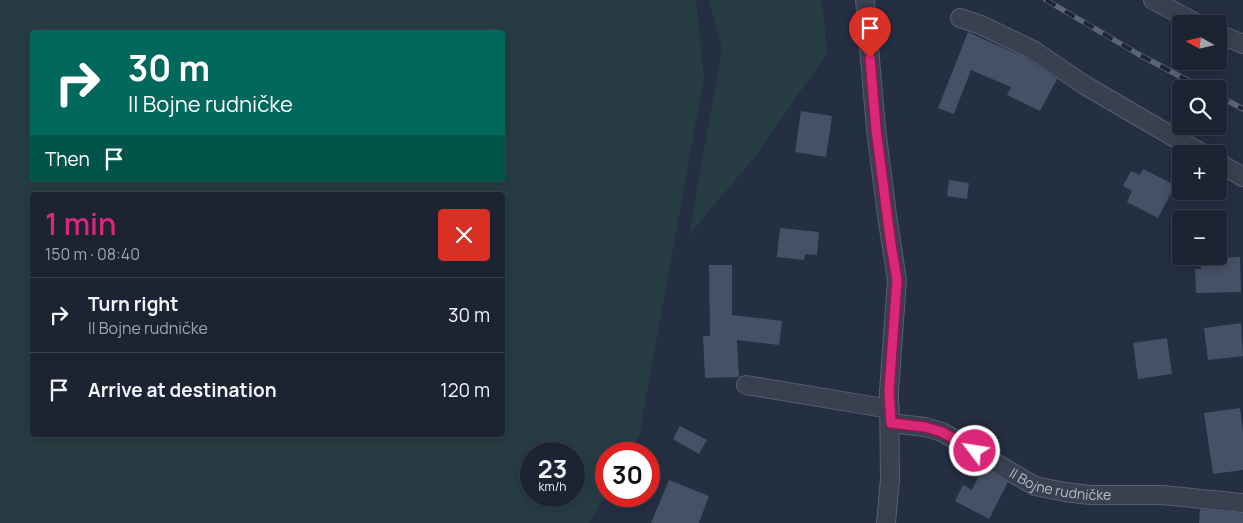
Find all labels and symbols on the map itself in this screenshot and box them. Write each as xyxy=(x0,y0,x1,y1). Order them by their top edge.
pin xyxy=(849,7,891,58)
north arrow xyxy=(1172,15,1228,70)
position arrow xyxy=(948,424,1000,476)
speed limit sign: 30 xyxy=(595,442,660,507)
street label: II Bojne rudničke xyxy=(1006,463,1111,504)

